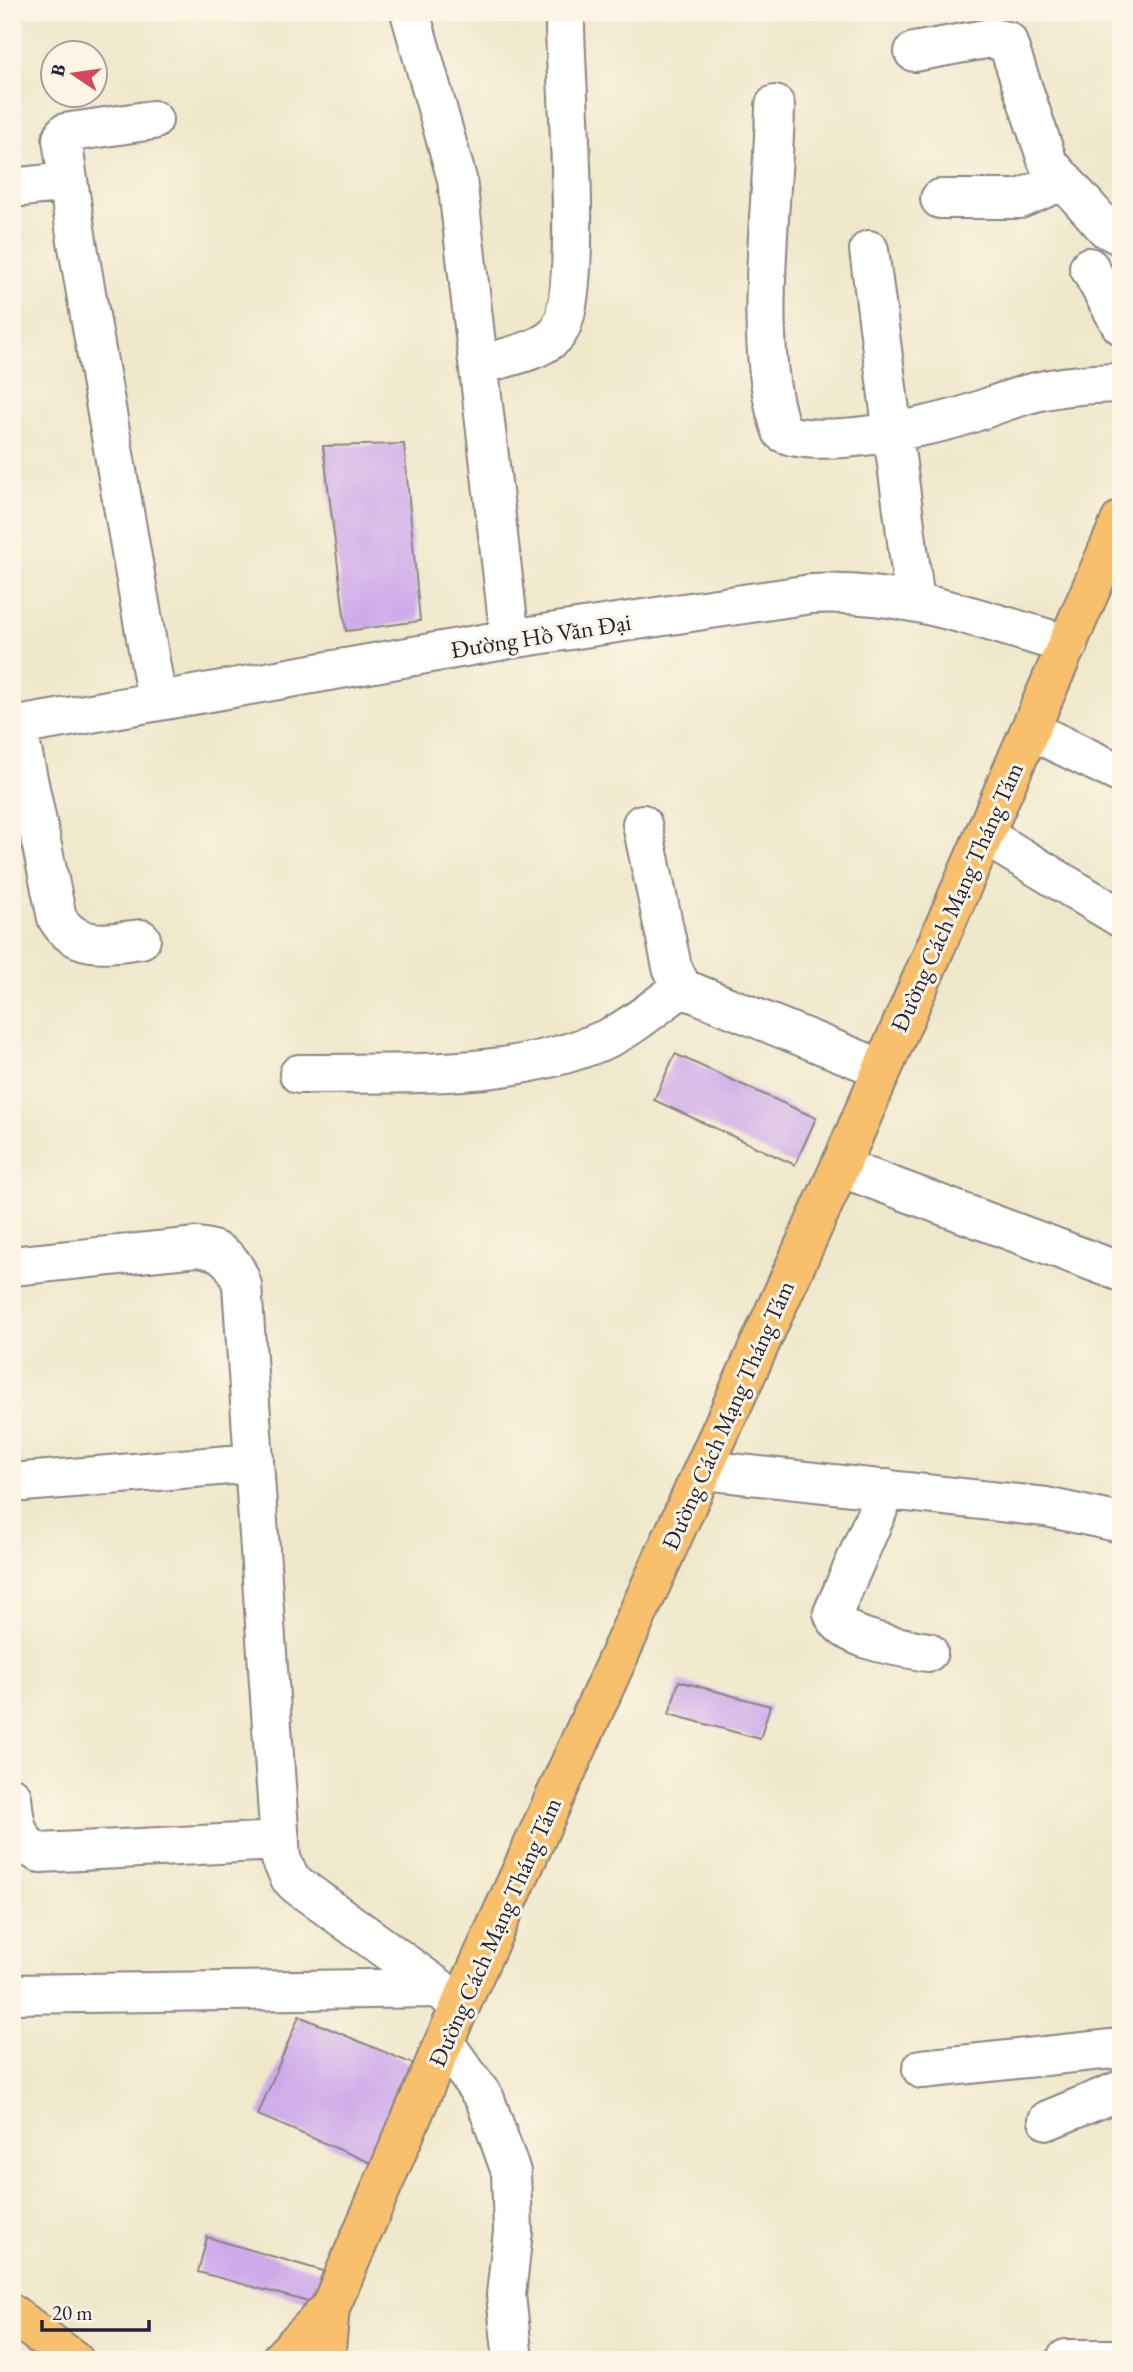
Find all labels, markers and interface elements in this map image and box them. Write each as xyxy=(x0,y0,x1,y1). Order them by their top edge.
north arrow xyxy=(38,38,108,108)
text: B xyxy=(44,62,71,79)
street label: Đường Hồ Văn Đại xyxy=(449,606,633,665)
street label: Đường Cách Mạng Tháng Tám xyxy=(883,757,1030,1036)
street label: Đường Cách Mạng Tháng Tám xyxy=(654,1275,801,1554)
street label: Đường Cách Mạng Tháng Tám xyxy=(421,1792,568,2071)
scale bar xyxy=(42,2288,149,2332)
text: 20 m xyxy=(52,2299,93,2326)

